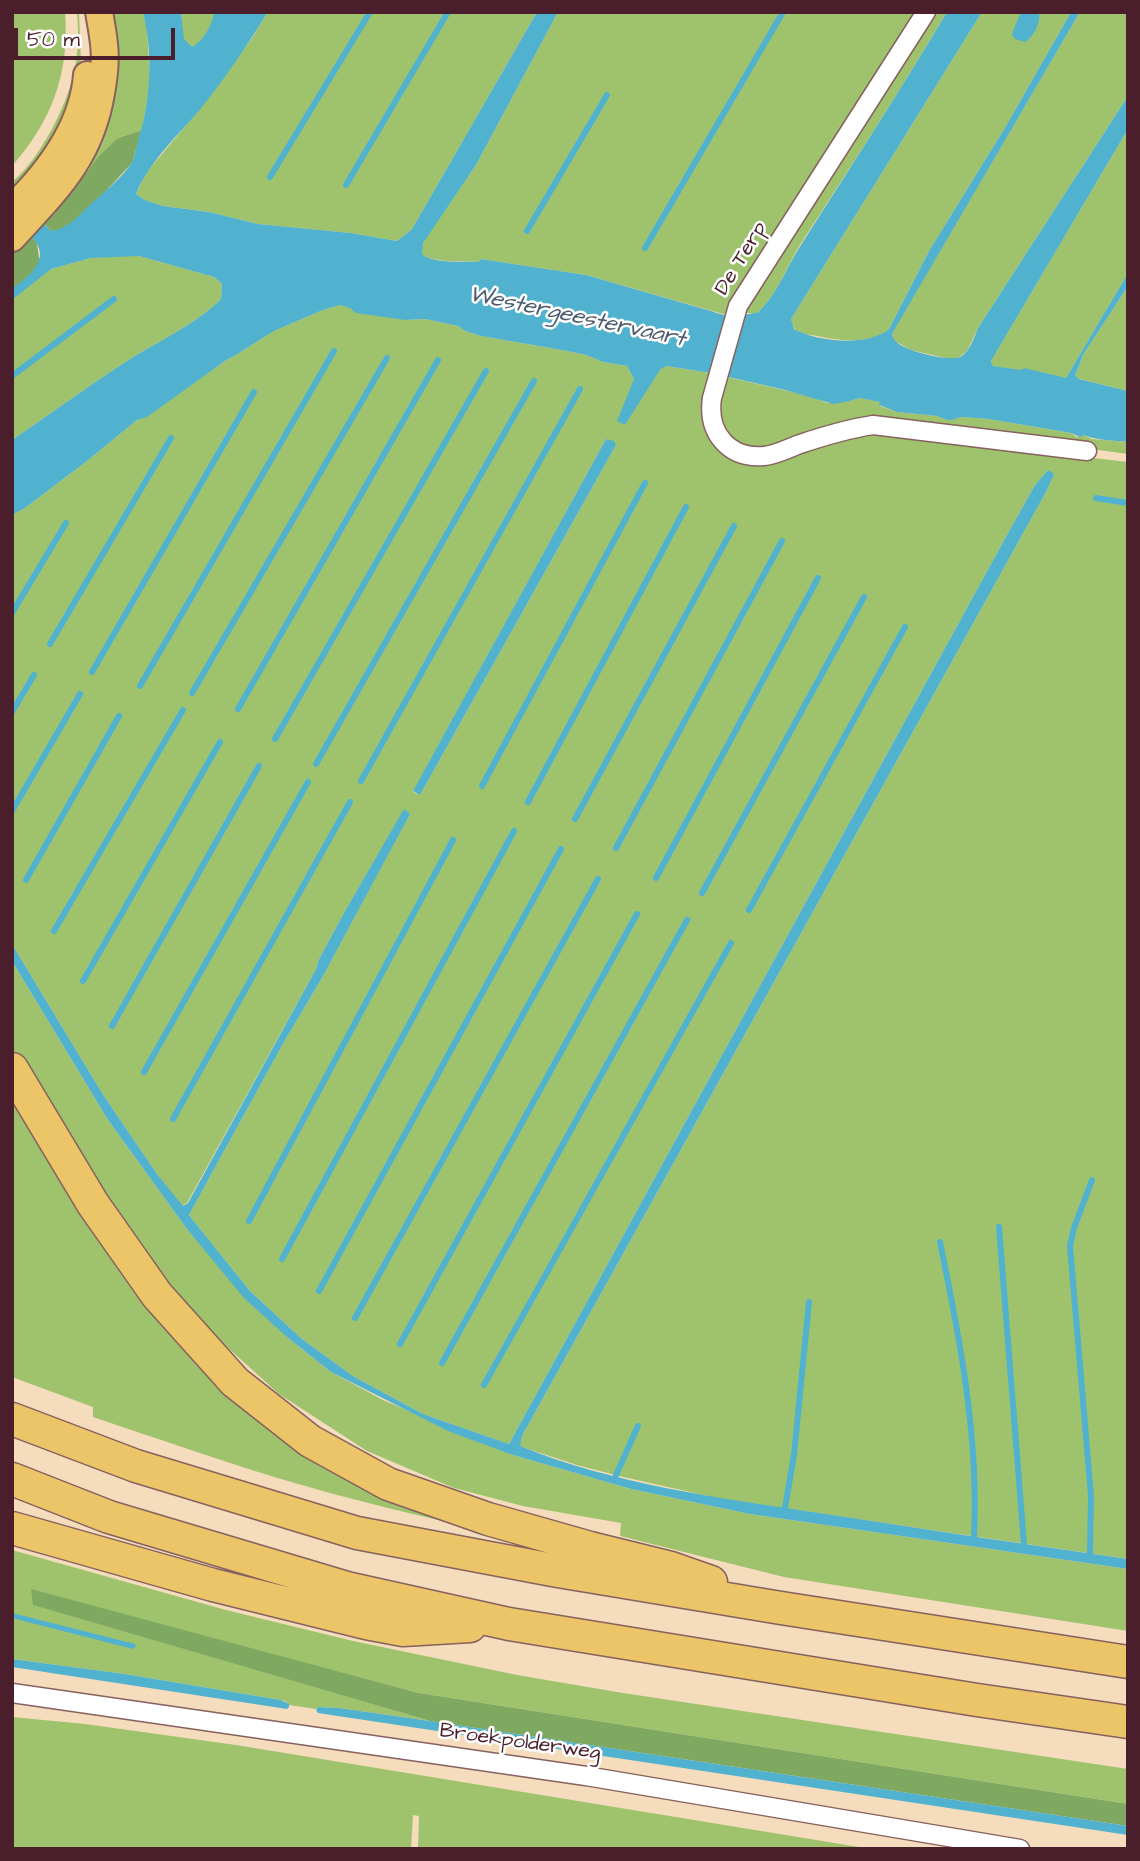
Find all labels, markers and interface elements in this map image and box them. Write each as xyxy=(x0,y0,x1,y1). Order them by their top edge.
scale bar xyxy=(18,14,178,58)
text: 50 m xyxy=(27,25,80,54)
street label: De Terp xyxy=(710,218,774,300)
water label: Westergeestervaart xyxy=(466,282,688,354)
street label: Broekpolderweg xyxy=(438,1719,602,1767)

